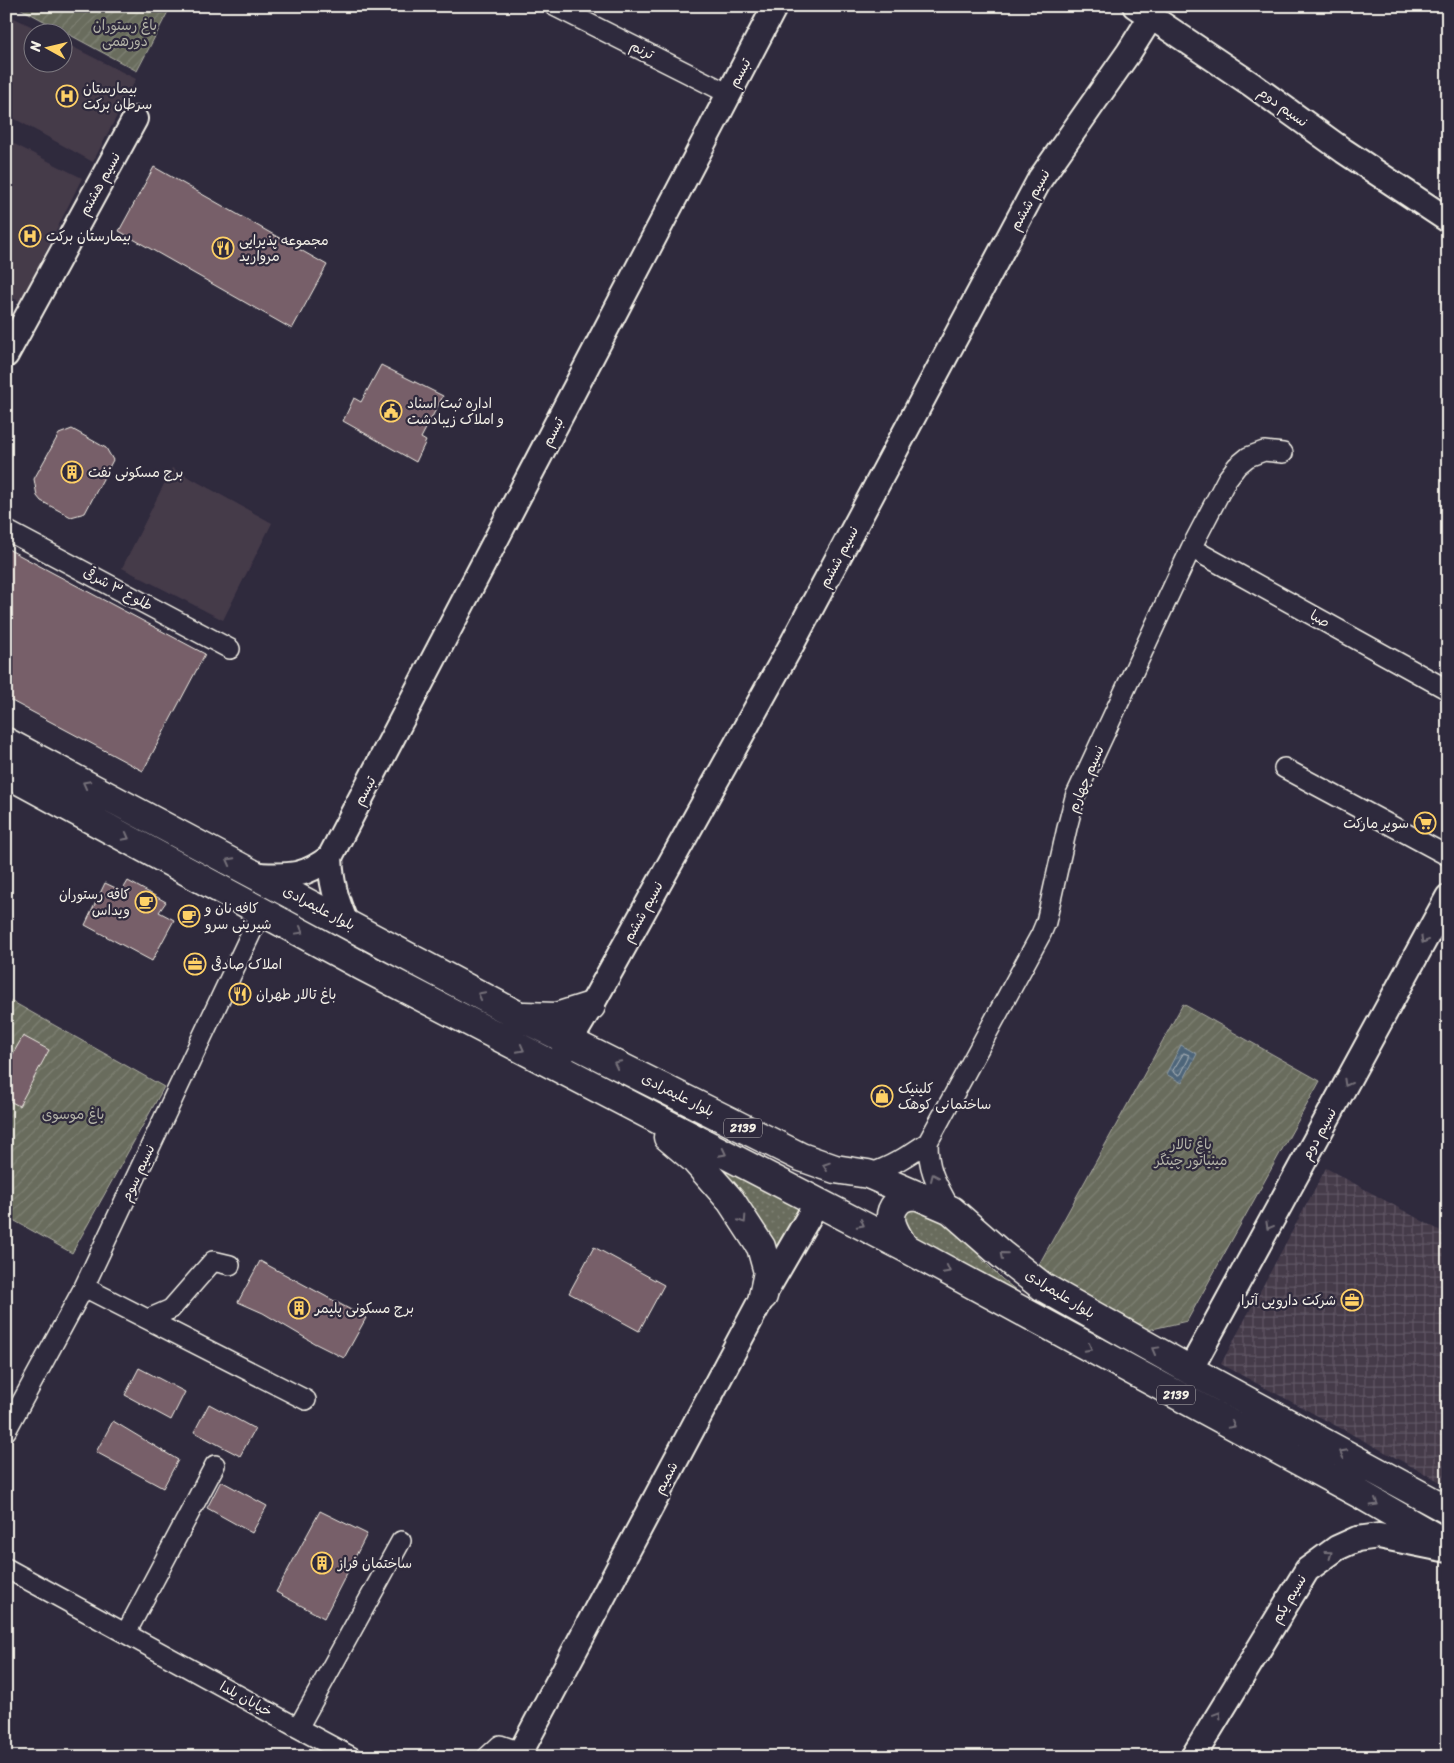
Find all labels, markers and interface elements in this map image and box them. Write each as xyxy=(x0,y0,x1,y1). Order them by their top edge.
park label: باغ رستوران دورهمی xyxy=(93,13,157,54)
north arrow xyxy=(22,22,72,72)
street label: ترنم xyxy=(625,33,659,67)
text: N xyxy=(22,39,49,54)
street label: تبسم xyxy=(722,53,759,92)
place label: بیمارستان سرطان برکت xyxy=(83,76,152,117)
street label: نسیم دوم xyxy=(1253,80,1313,134)
hospital icon: بیمارستان سرطان برکت xyxy=(55,84,79,108)
street label: نسیم هشتم xyxy=(72,148,128,220)
street label: نسیم ششم xyxy=(1003,165,1057,235)
hospital icon: بیمارستان برکت xyxy=(18,224,42,248)
place label: بیمارستان برکت xyxy=(46,224,131,249)
place label: مجموعه پذیرایی مروارید xyxy=(239,228,329,269)
restaurant icon: مجموعه پذیرایی مروارید xyxy=(211,236,235,260)
place label: اداره ثبت اسناد و املاک زیبادشت xyxy=(407,391,504,432)
public building icon: اداره ثبت اسناد و املاک زیبادشت xyxy=(379,399,403,423)
street label: تبسم xyxy=(535,412,571,451)
building icon: برج مسکونی نفت xyxy=(60,460,84,484)
place label: برج مسکونی نفت xyxy=(88,460,183,485)
street label: نسیم ششم xyxy=(812,521,866,593)
street label: طلوع ۳ شرقی xyxy=(78,560,158,618)
street label: صبا xyxy=(1305,603,1335,635)
street label: نسیم چهارم xyxy=(1061,741,1111,817)
street label: تبسم xyxy=(347,771,384,810)
one-way arrow xyxy=(82,780,91,790)
place label: سوپر مارکت xyxy=(1343,811,1409,836)
supermarket icon: سوپر مارکت xyxy=(1413,811,1437,835)
one-way arrow xyxy=(121,831,130,841)
one-way arrow xyxy=(226,857,235,867)
street label: نسیم ششم xyxy=(616,877,670,947)
street label: بلوار علیمرادی xyxy=(278,878,360,938)
place label: کافه رستوران ویداس xyxy=(59,882,130,923)
cafe icon: کافه رستوران ویداس xyxy=(134,890,158,914)
place label: کافه نان و شیرینی سرو xyxy=(204,896,272,937)
cafe icon: کافه نان و شیرینی سرو xyxy=(177,904,201,928)
one-way arrow xyxy=(295,925,304,935)
one-way arrow xyxy=(1421,935,1431,944)
office icon: املاک صادقی xyxy=(183,952,207,976)
place label: املاک صادقی xyxy=(211,952,282,977)
restaurant icon: باغ تالار طهران xyxy=(228,982,252,1006)
place label: باغ تالار طهران xyxy=(256,982,336,1007)
one-way arrow xyxy=(477,991,486,1001)
one-way arrow xyxy=(515,1043,524,1053)
one-way arrow xyxy=(613,1060,622,1070)
street label: بلوار علیمرادی xyxy=(637,1066,719,1124)
place label: کلینیک ساختمانی کوهک xyxy=(898,1076,991,1117)
one-way arrow xyxy=(1343,1078,1353,1087)
shop icon: کلینیک ساختمانی کوهک xyxy=(870,1084,894,1108)
park label: باغ موسوی xyxy=(42,1102,104,1127)
street label: نسیم دوم xyxy=(1294,1103,1344,1165)
road number: 2139 xyxy=(724,1118,762,1138)
park label: باغ تالار مینیاتور چیتگر xyxy=(1154,1132,1227,1173)
street label: نسیم سوم xyxy=(114,1140,162,1206)
one-way arrow xyxy=(718,1147,727,1157)
one-way arrow xyxy=(822,1161,830,1171)
one-way arrow xyxy=(929,1173,940,1182)
one-way arrow xyxy=(737,1214,746,1224)
one-way arrow xyxy=(856,1218,865,1228)
one-way arrow xyxy=(1265,1220,1275,1229)
one-way arrow xyxy=(999,1252,1008,1261)
street label: بلوار علیمرادی xyxy=(1020,1262,1100,1326)
one-way arrow xyxy=(941,1264,950,1274)
place label: شرکت دارویی آترا xyxy=(1241,1288,1336,1313)
office icon: شرکت دارویی آترا xyxy=(1340,1288,1364,1312)
building icon: برج مسکونی پلیمر xyxy=(287,1296,311,1320)
place label: برج مسکونی پلیمر xyxy=(314,1296,414,1321)
one-way arrow xyxy=(1084,1342,1093,1352)
one-way arrow xyxy=(1151,1346,1160,1356)
road number: 2139 xyxy=(1157,1386,1195,1404)
one-way arrow xyxy=(1227,1419,1236,1429)
one-way arrow xyxy=(1340,1449,1349,1459)
street label: شمیم xyxy=(647,1457,685,1499)
one-way arrow xyxy=(1369,1497,1378,1507)
building icon: ساختمان فراز xyxy=(310,1551,334,1575)
place label: ساختمان فراز xyxy=(337,1551,412,1576)
one-way arrow xyxy=(1323,1551,1333,1560)
street label: نسیم یکم xyxy=(1264,1569,1314,1629)
street label: خیابان یلدا xyxy=(215,1674,277,1724)
one-way arrow xyxy=(1212,1712,1222,1721)

